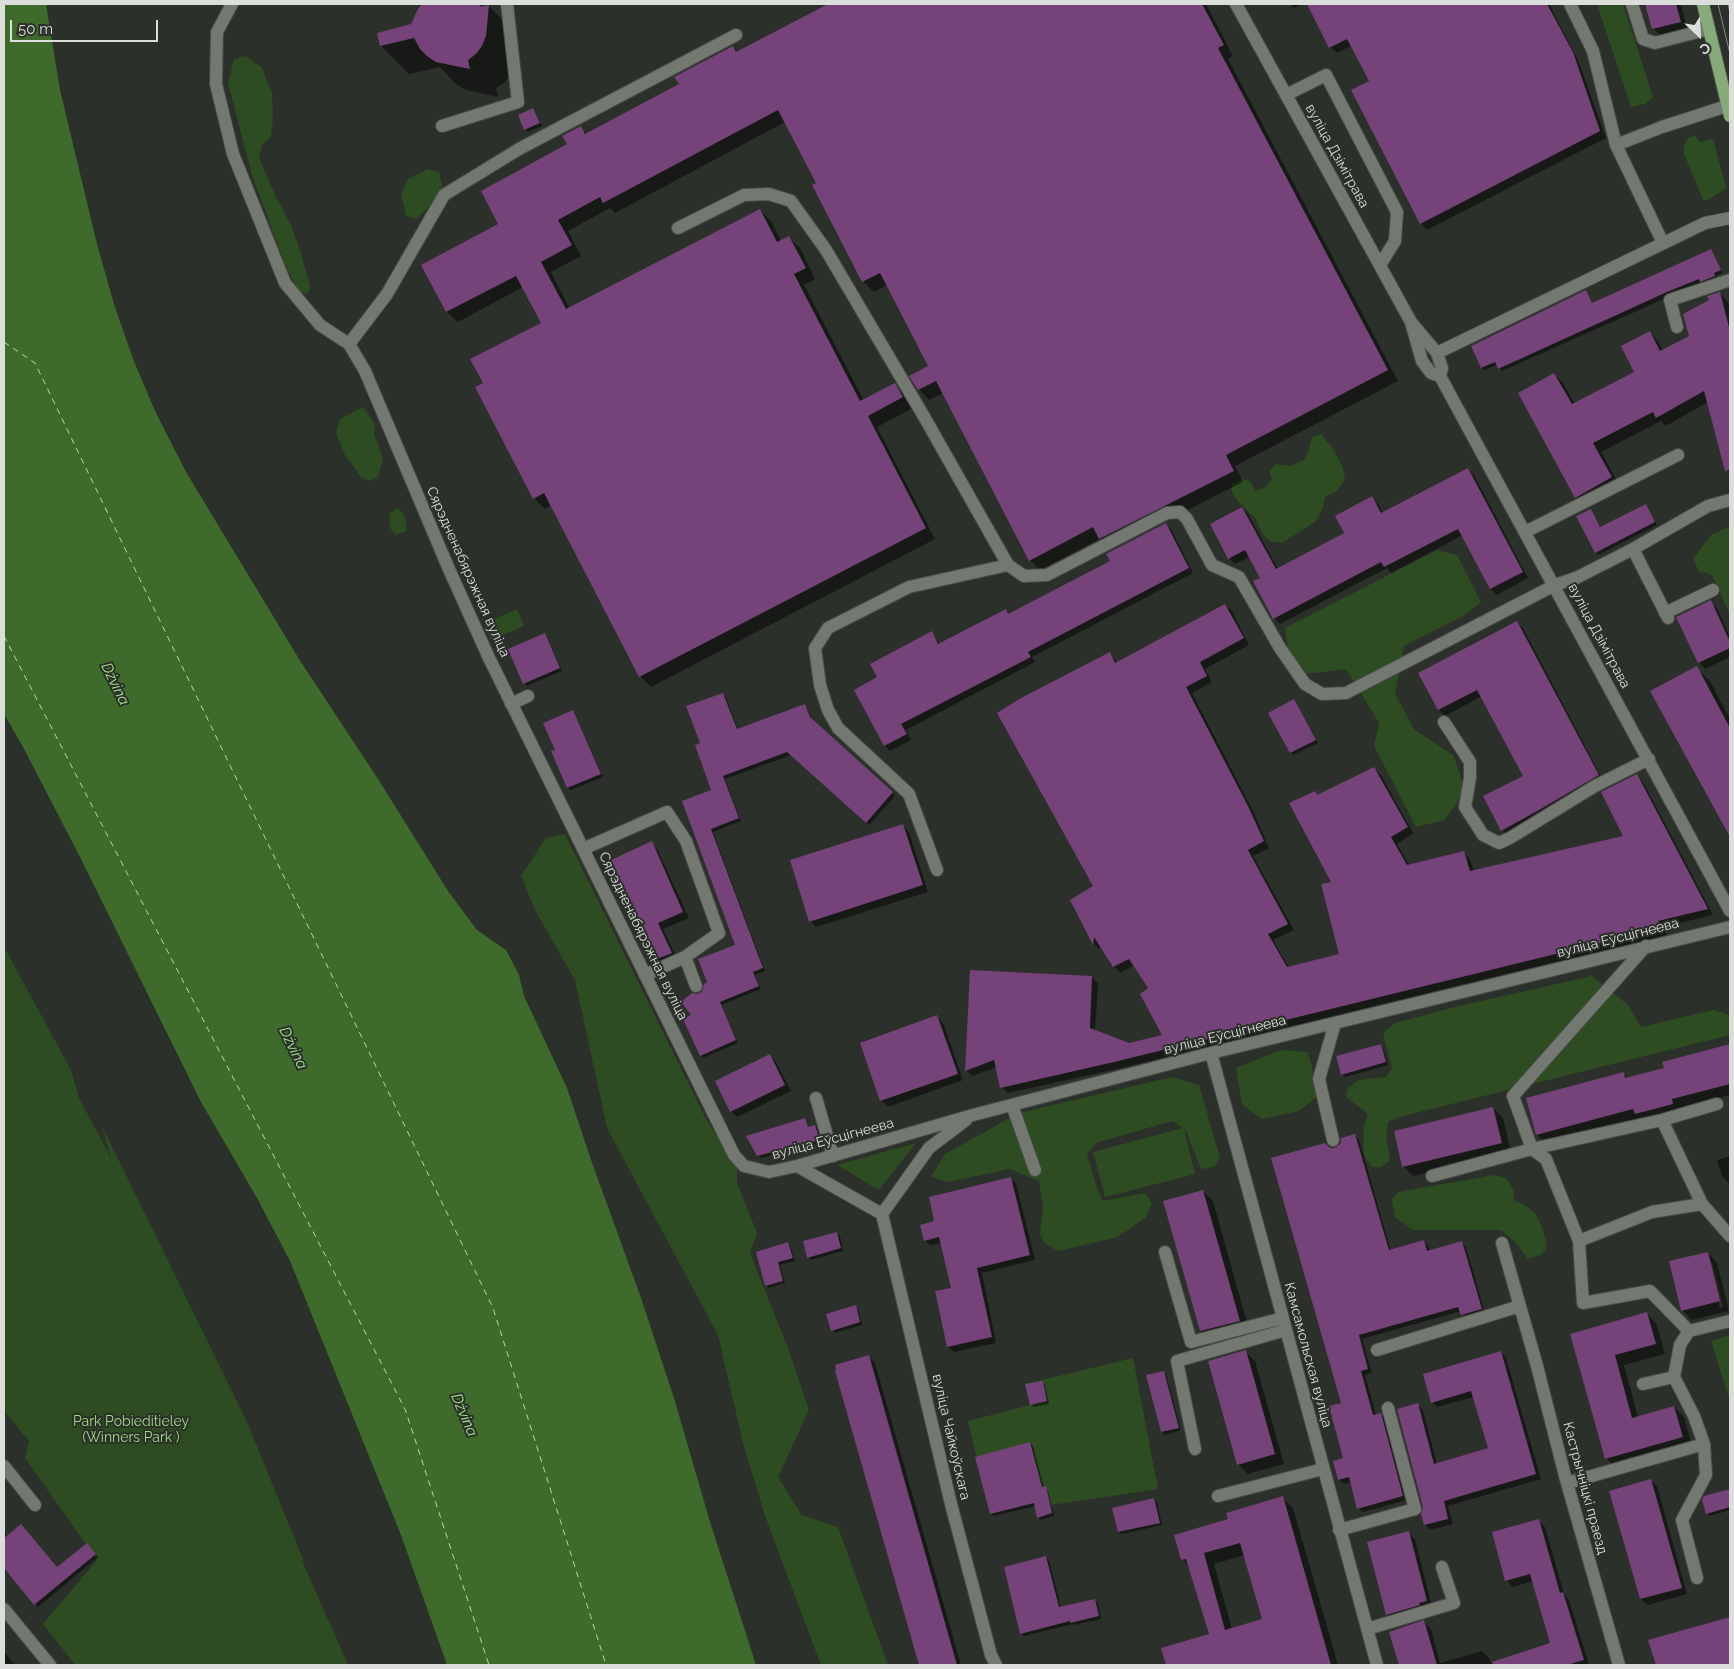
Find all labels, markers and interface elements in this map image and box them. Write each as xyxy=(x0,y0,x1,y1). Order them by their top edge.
scale bar xyxy=(12,10,160,42)
north arrow xyxy=(1674,10,1724,60)
text: 50 m xyxy=(18,20,53,38)
text: С xyxy=(1697,39,1713,58)
street label: вуліца Дзімітрава xyxy=(1301,101,1373,211)
street label: Сярэдненабярэжная вуліца xyxy=(423,484,513,660)
street label: вуліца Дзімітрава xyxy=(1564,581,1634,691)
water label: Dźvina xyxy=(97,660,133,708)
street label: Сярэдненабярэжная вуліца xyxy=(595,849,691,1023)
street label: вуліца Еўсцігнеева xyxy=(1555,915,1681,961)
street label: вуліца Еўсцігнеева xyxy=(1162,1012,1288,1058)
water label: Dźvina xyxy=(275,1024,311,1072)
street label: вуліца Еўсцігнеева xyxy=(770,1115,896,1163)
street label: Камсамольская вуліца xyxy=(1281,1280,1335,1430)
street label: вуліца Чайкоўскага xyxy=(928,1372,974,1502)
water label: Dźvina xyxy=(447,1391,481,1439)
park label: Park Pobieditieley (Winners Park ) xyxy=(73,1414,189,1446)
street label: Кастрычніцкі праезд xyxy=(1559,1420,1611,1556)

